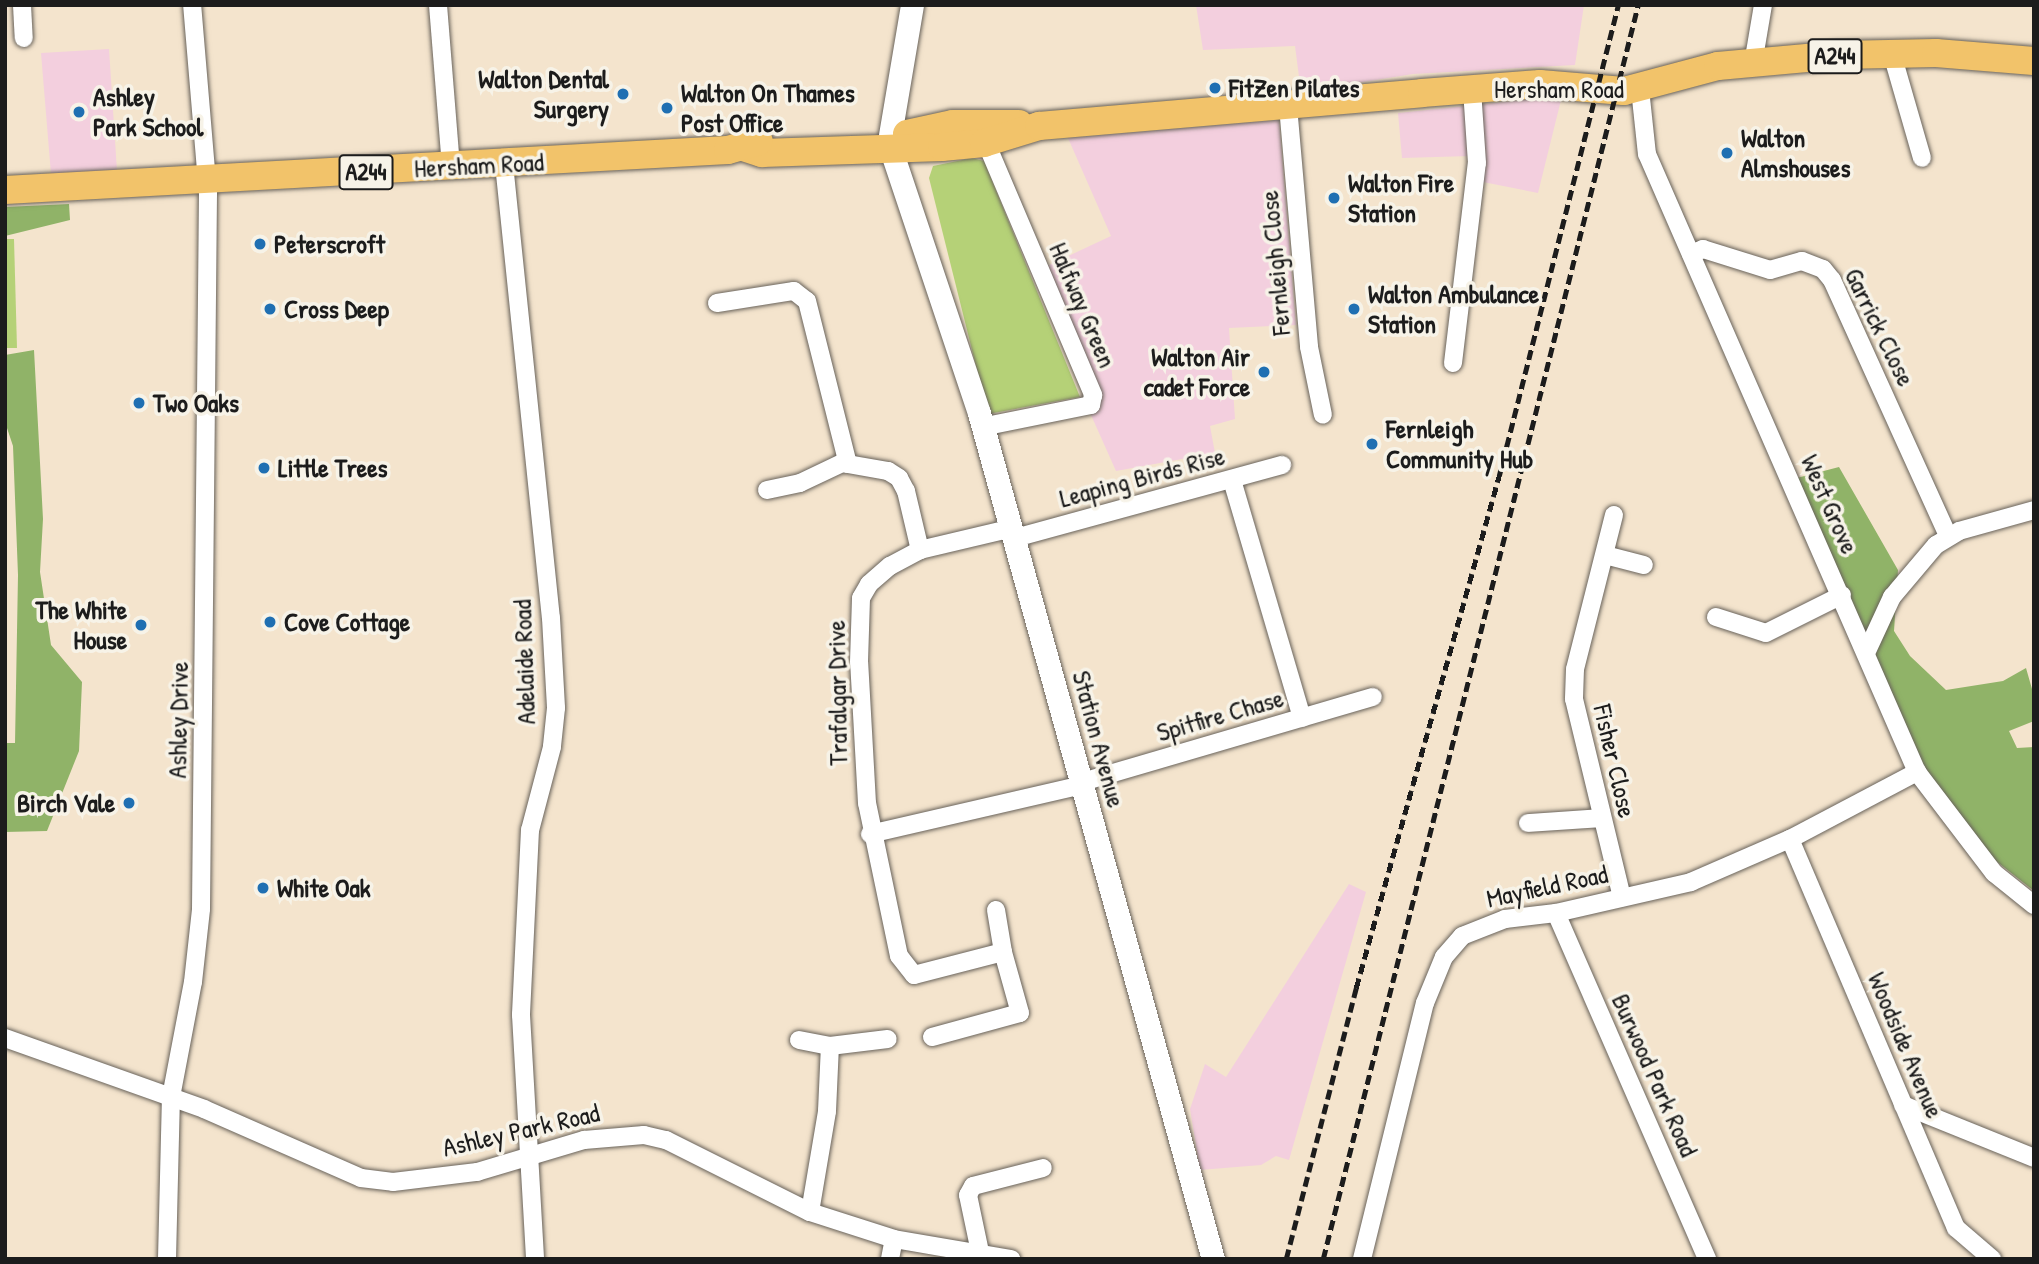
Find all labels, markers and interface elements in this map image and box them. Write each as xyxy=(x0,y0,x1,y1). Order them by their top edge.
road number: A244 xyxy=(1807,36,1863,76)
place label: Walton Dental Surgery xyxy=(478,63,609,124)
place label: FitZen Pilates xyxy=(1229,72,1360,104)
street label: Hersham Road xyxy=(1494,73,1624,105)
place label: Walton On Thames Post Office xyxy=(681,77,855,138)
marker: FitZen Pilates xyxy=(1207,80,1223,96)
place label: Ashley Park School xyxy=(93,81,203,142)
marker: Walton Dental Surgery xyxy=(615,86,631,102)
marker: Walton On Thames Post Office xyxy=(659,100,675,116)
marker: Ashley Park School xyxy=(71,104,87,120)
place label: Walton Almshouses xyxy=(1741,122,1850,184)
marker: Walton Almshouses xyxy=(1719,145,1735,161)
street label: Hersham Road xyxy=(413,146,545,184)
road number: A244 xyxy=(338,152,394,192)
place label: Walton Fire Station xyxy=(1348,167,1454,228)
street label: Fernleigh Close xyxy=(1253,189,1297,337)
marker: Walton Fire Station xyxy=(1326,190,1342,206)
place label: Peterscroft xyxy=(274,228,385,260)
marker: Peterscroft xyxy=(252,236,268,252)
street label: Halfway Green xyxy=(1043,238,1123,372)
street label: Garrick Close xyxy=(1838,263,1922,391)
place label: Walton Ambulance Station xyxy=(1368,278,1539,340)
place label: Cross Deep xyxy=(284,293,389,325)
marker: Cross Deep xyxy=(262,301,278,317)
marker: Walton Ambulance Station xyxy=(1346,301,1362,317)
place label: Walton Air cadet Force xyxy=(1144,341,1250,402)
marker: Walton Air cadet Force xyxy=(1256,364,1272,380)
place label: Two Oaks xyxy=(153,387,239,419)
marker: Two Oaks xyxy=(131,395,147,411)
place label: Fernleigh Community Hub xyxy=(1386,413,1533,474)
marker: Fernleigh Community Hub xyxy=(1364,436,1380,452)
street label: Leaping Birds Rise xyxy=(1056,440,1228,514)
street label: West Grove xyxy=(1794,450,1866,558)
place label: Little Trees xyxy=(278,452,388,484)
marker: Little Trees xyxy=(256,460,272,476)
place label: The White House xyxy=(36,594,127,656)
street label: Adelaide Road xyxy=(506,599,542,725)
place label: Cove Cottage xyxy=(284,606,410,638)
marker: Cove Cottage xyxy=(262,614,278,630)
marker: The White House xyxy=(133,617,149,633)
street label: Trafalgar Drive xyxy=(820,620,854,766)
street label: Ashley Drive xyxy=(161,661,195,779)
street label: Station Avenue xyxy=(1066,667,1132,811)
street label: Spitfire Chase xyxy=(1153,682,1287,748)
street label: Fisher Close xyxy=(1587,702,1643,820)
place label: Birch Vale xyxy=(17,787,115,819)
marker: Birch Vale xyxy=(121,795,137,811)
street label: Mayfield Road xyxy=(1484,858,1610,914)
place label: White Oak xyxy=(277,872,370,904)
marker: White Oak xyxy=(255,880,271,896)
street label: Woodside Avenue xyxy=(1861,967,1951,1123)
street label: Burwood Park Road xyxy=(1605,989,1705,1161)
street label: Ashley Park Road xyxy=(440,1097,602,1163)

